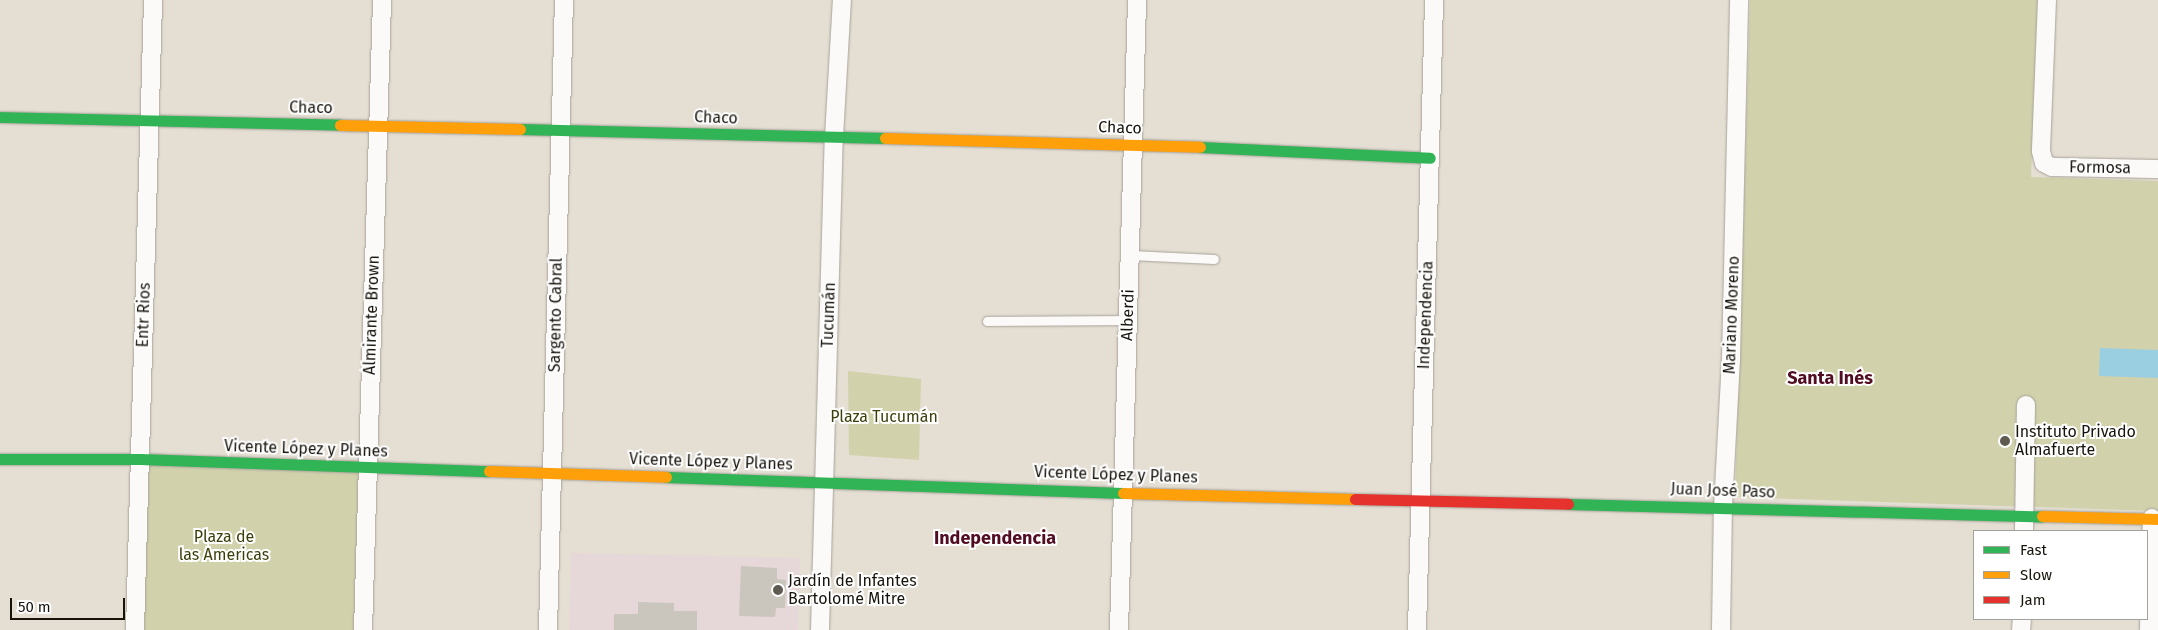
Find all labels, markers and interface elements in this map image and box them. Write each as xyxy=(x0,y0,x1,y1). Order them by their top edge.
street label: Chaco xyxy=(289,98,333,118)
street label: Chaco xyxy=(694,108,738,128)
street label: Chaco xyxy=(1098,118,1142,138)
street label: Formosa xyxy=(2069,158,2131,178)
street label: Almirante Brown xyxy=(360,255,384,375)
street label: Mariano Moreno xyxy=(1720,255,1744,375)
street label: Sargento Cabral xyxy=(545,258,567,372)
street label: Independencia xyxy=(1415,260,1437,370)
street label: Entr Rios xyxy=(133,282,155,348)
street label: Tucumán xyxy=(818,282,840,348)
street label: Alberdi xyxy=(1118,289,1138,341)
district label: Santa Inés xyxy=(1787,367,1873,389)
park label: Plaza Tucumán xyxy=(830,407,938,427)
place label: Instituto Privado Almafuerte xyxy=(2015,422,2136,460)
marker: Instituto Privado Almafuerte xyxy=(1999,435,2011,447)
street label: Vicente López y Planes xyxy=(224,437,388,461)
street label: Vicente López y Planes xyxy=(629,450,793,474)
street label: Vicente López y Planes xyxy=(1034,463,1198,487)
street label: Juan José Paso xyxy=(1670,480,1776,502)
park label: Plaza de las Americas xyxy=(179,527,269,565)
district label: Independencia xyxy=(934,527,1056,549)
legend xyxy=(1973,530,2148,620)
text: Fast xyxy=(2020,541,2047,559)
text: Slow xyxy=(2020,566,2052,584)
place label: Jardín de Infantes Bartolomé Mitre xyxy=(788,571,917,609)
marker: Jardín de Infantes Bartolomé Mitre xyxy=(772,584,784,596)
scale bar xyxy=(12,588,128,620)
text: Jam xyxy=(2020,591,2046,609)
text: 50 m xyxy=(18,598,51,616)

